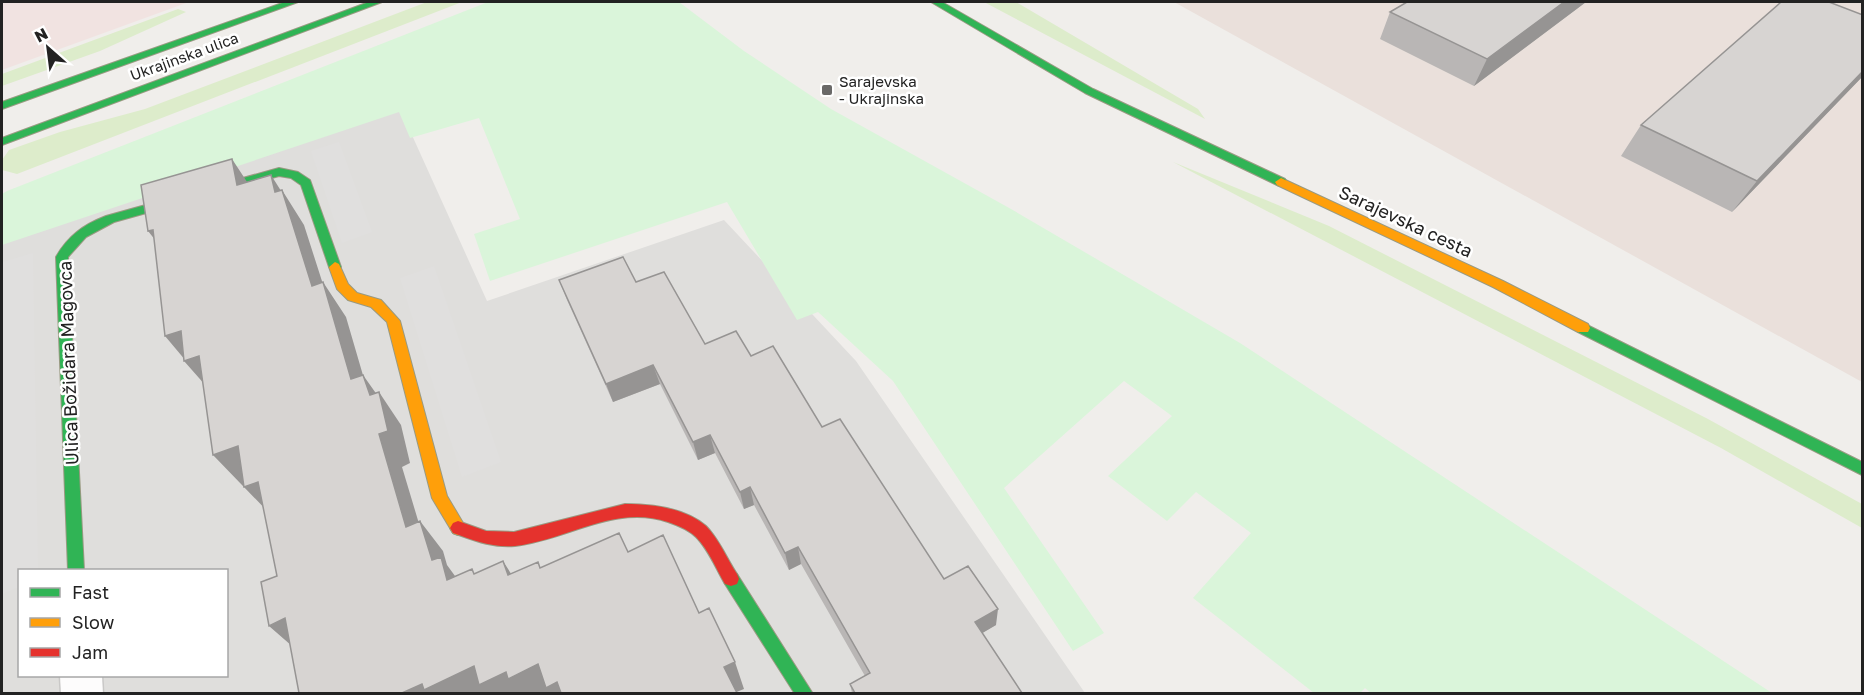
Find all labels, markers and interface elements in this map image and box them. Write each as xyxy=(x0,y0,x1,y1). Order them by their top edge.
north arrow xyxy=(18,18,78,78)
text: N xyxy=(31,23,51,46)
street label: Ukrajinska ulica xyxy=(127,28,241,84)
place label: Sarajevska - Ukrajinska xyxy=(839,72,924,107)
marker: Sarajevska - Ukrajinska xyxy=(820,83,834,97)
street label: Sarajevska cesta xyxy=(1336,180,1476,262)
street label: Ulica Božidara Magovca xyxy=(53,260,83,466)
legend xyxy=(18,569,228,677)
text: Fast xyxy=(72,581,109,603)
text: Slow xyxy=(72,611,115,633)
text: Jam xyxy=(72,641,108,663)

